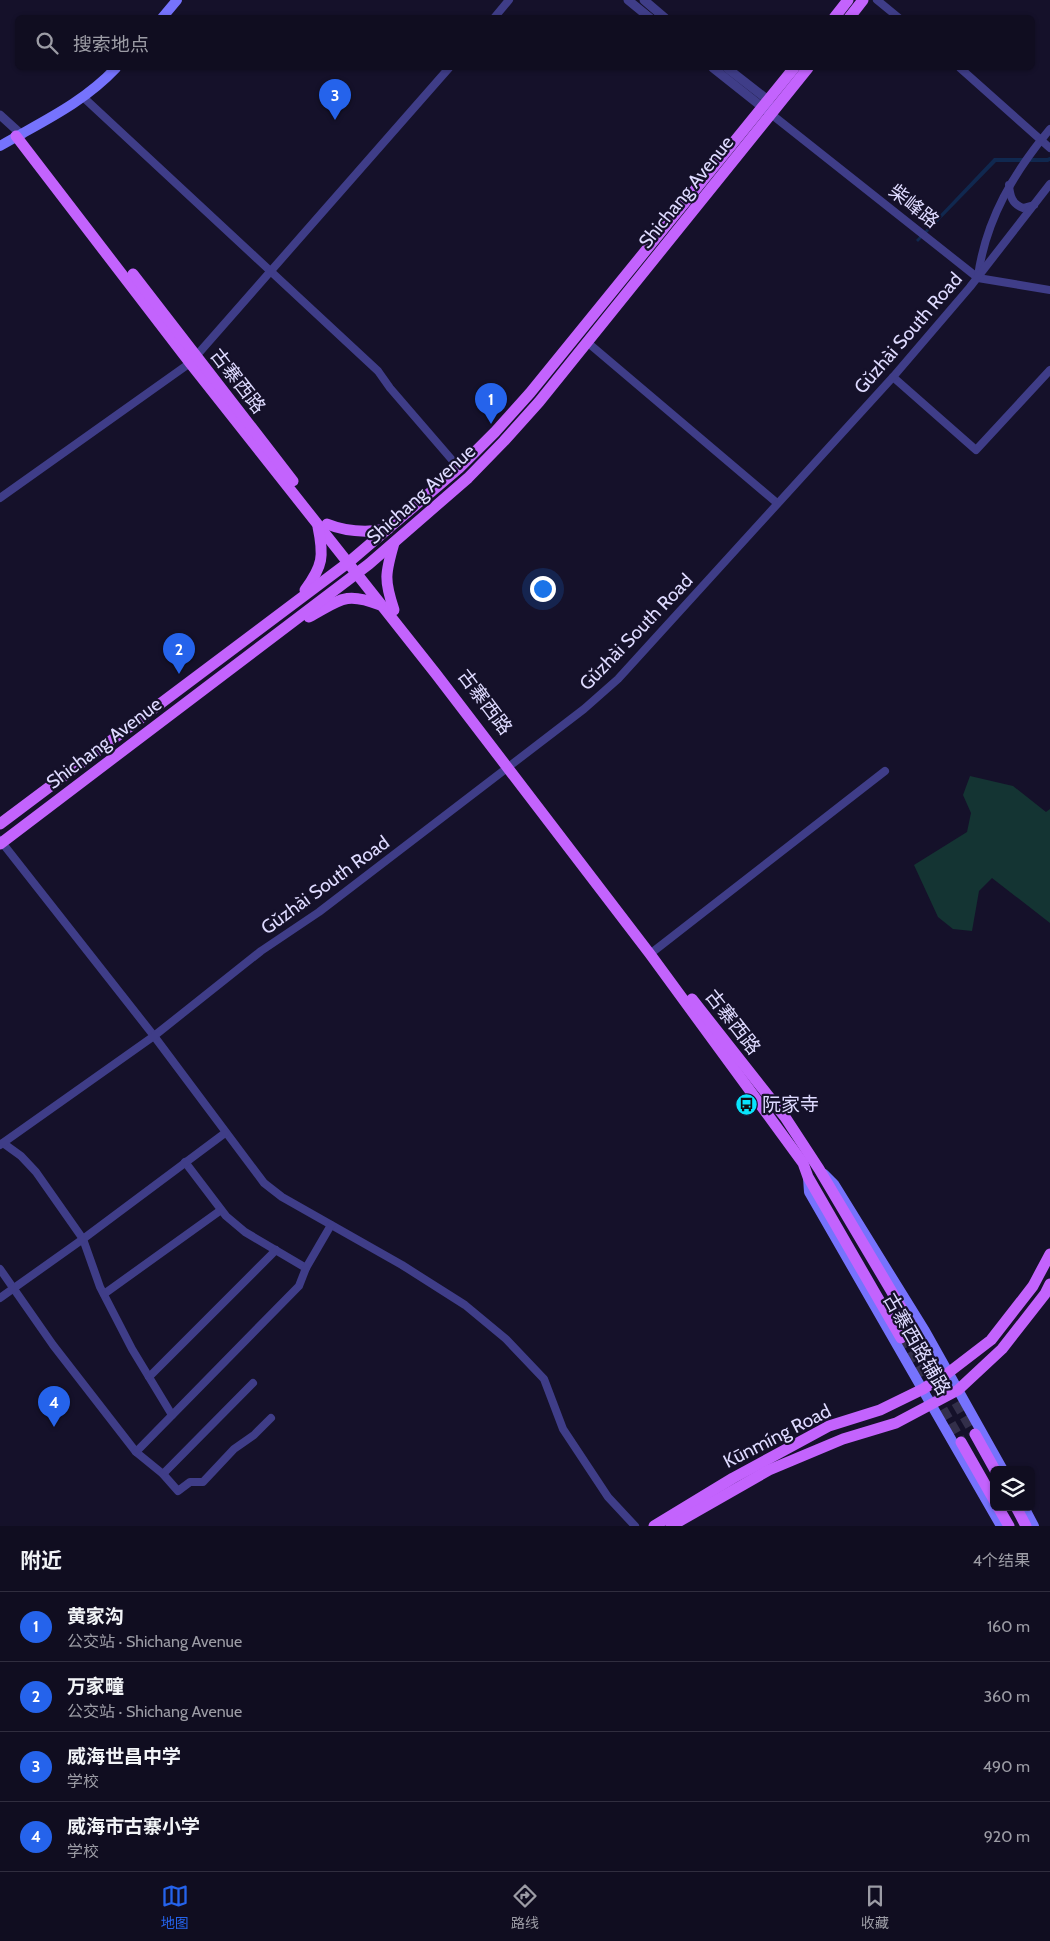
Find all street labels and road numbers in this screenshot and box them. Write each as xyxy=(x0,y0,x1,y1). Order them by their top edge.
street label: Shichang Avenue xyxy=(634,131,739,253)
street label: 柴峰路 xyxy=(884,179,944,233)
street label: Gǔzhài South Road xyxy=(849,268,967,398)
street label: 古寨西路 xyxy=(206,344,270,418)
street label: Shichang Avenue xyxy=(362,439,480,549)
street label: Gǔzhài South Road xyxy=(575,569,697,695)
street label: 古寨西路 xyxy=(453,665,517,739)
street label: Shichang Avenue xyxy=(42,692,166,794)
street label: Gǔzhài South Road xyxy=(256,831,394,939)
street label: 古寨西路 xyxy=(701,985,765,1059)
street label: 古寨西路辅路 xyxy=(879,1289,955,1399)
street label: Kūnmíng Road xyxy=(719,1399,835,1473)

